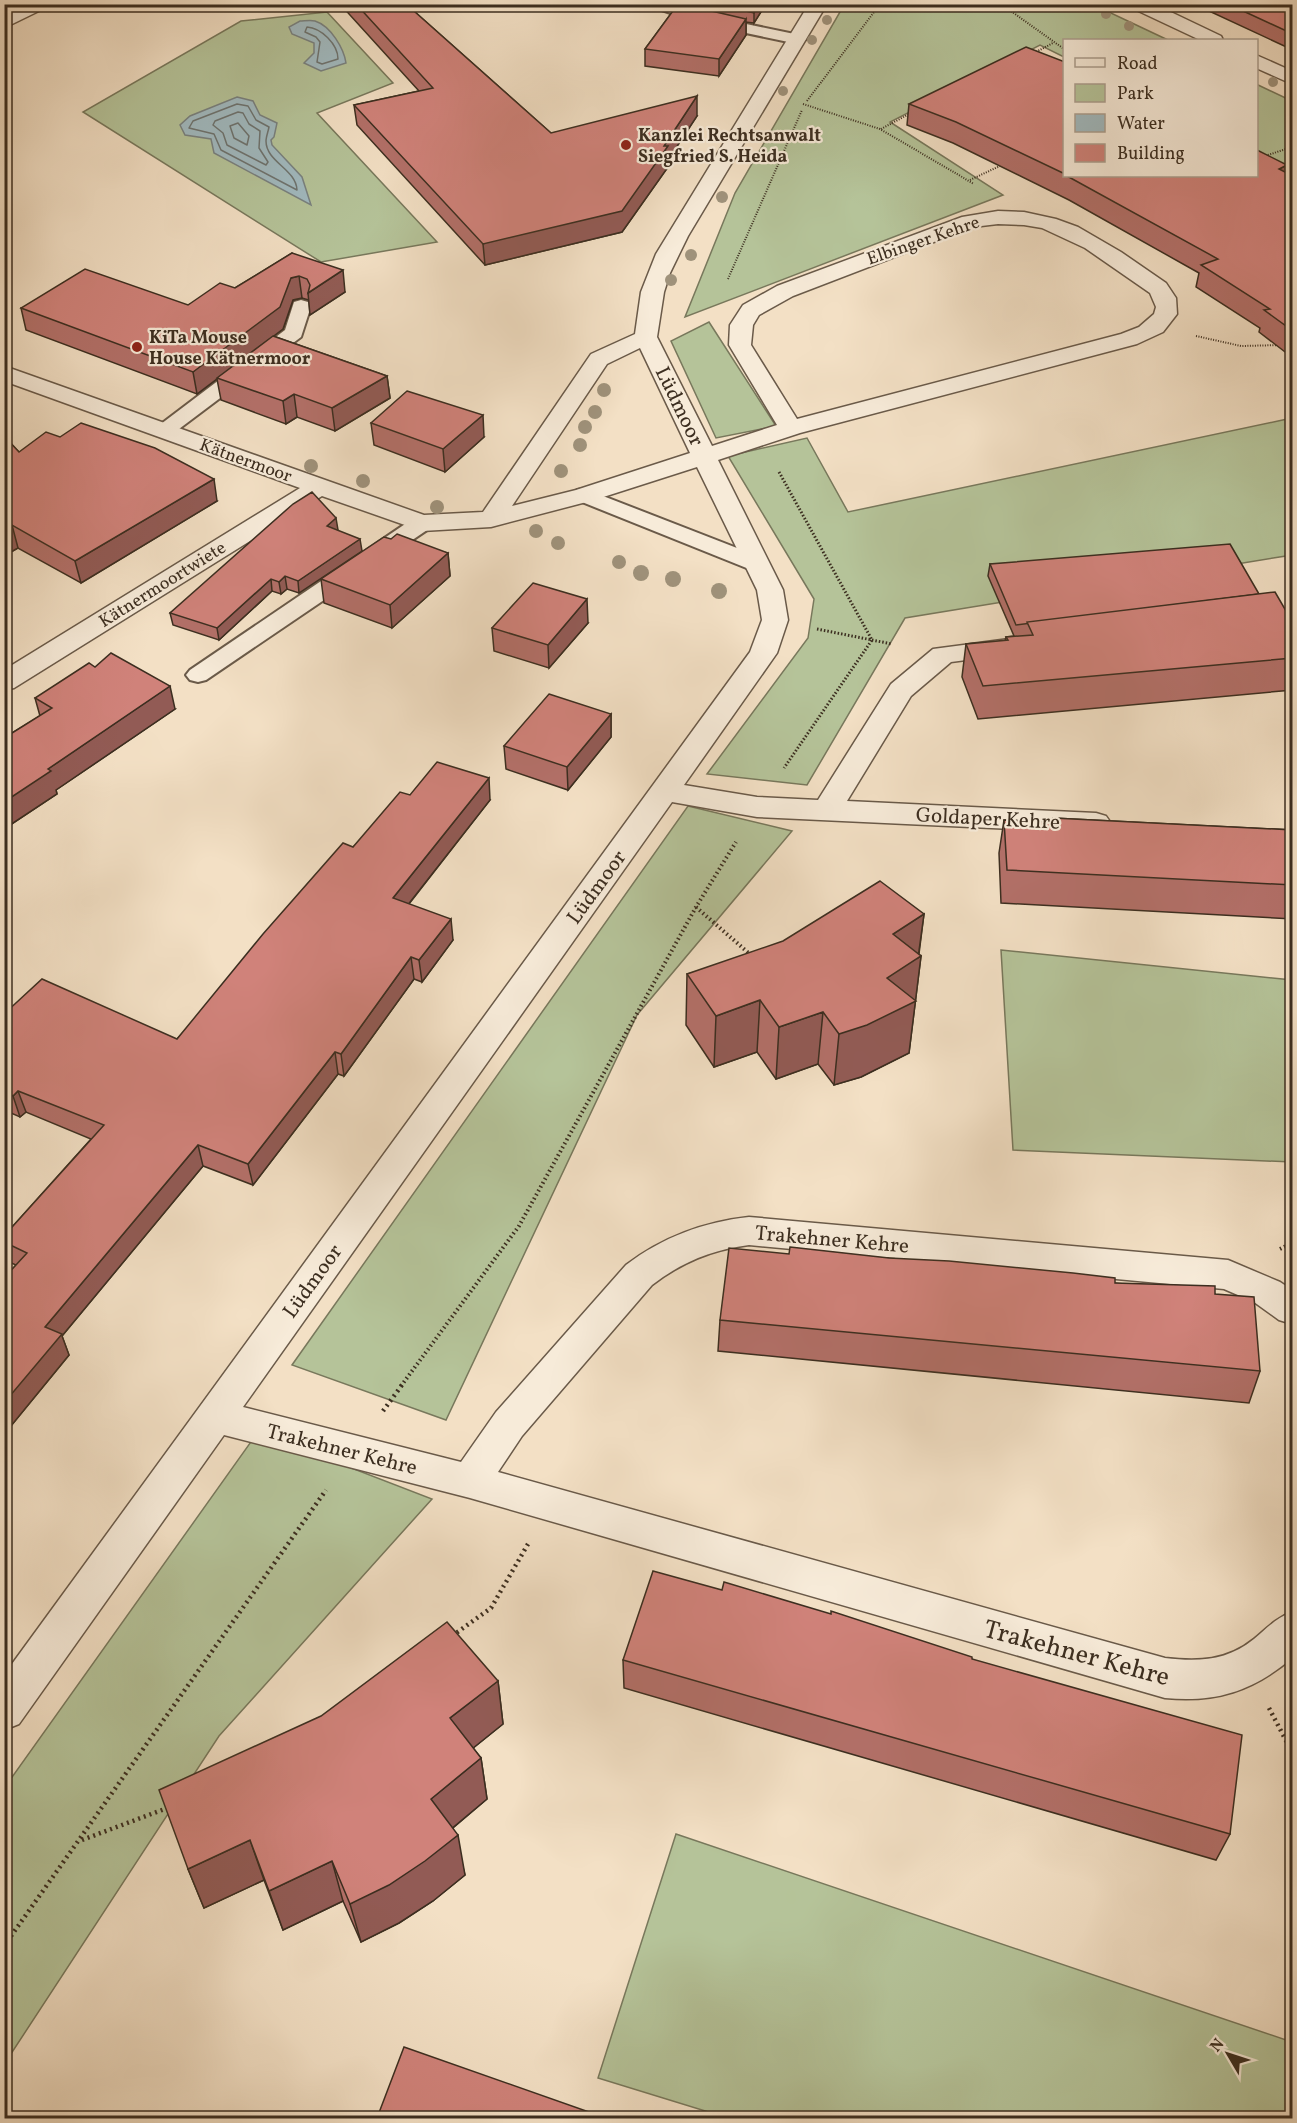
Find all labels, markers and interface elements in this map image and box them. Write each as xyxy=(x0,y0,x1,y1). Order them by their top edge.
legend xyxy=(1063,39,1258,177)
text: Road xyxy=(1117,52,1158,77)
text: Park xyxy=(1117,82,1154,107)
text: Water xyxy=(1117,112,1165,137)
place label: Kanzlei Rechtsanwalt Siegfried S. Heida xyxy=(638,124,821,170)
marker: Kanzlei Rechtsanwalt Siegfried S. Heida xyxy=(619,138,633,152)
text: Building xyxy=(1117,142,1185,167)
street label: Elbinger Kehre xyxy=(864,210,983,272)
place label: KiTa Mouse House Kätnermoor xyxy=(149,326,311,372)
marker: KiTa Mouse House Kätnermoor xyxy=(130,340,144,354)
street label: Lüdmoor xyxy=(647,362,710,451)
street label: Kätnermoor xyxy=(196,433,296,490)
street label: Kätnermoortwiete xyxy=(94,536,231,634)
street label: Goldaper Kehre xyxy=(915,801,1061,838)
street label: Lüdmoor xyxy=(560,845,634,931)
street label: Trakehner Kehre xyxy=(754,1219,910,1262)
street label: Lüdmoor xyxy=(276,1239,350,1325)
street label: Trakehner Kehre xyxy=(263,1418,420,1483)
street label: Trakehner Kehre xyxy=(979,1612,1173,1696)
north arrow xyxy=(1198,2024,1258,2084)
text: N xyxy=(1206,2034,1230,2057)

